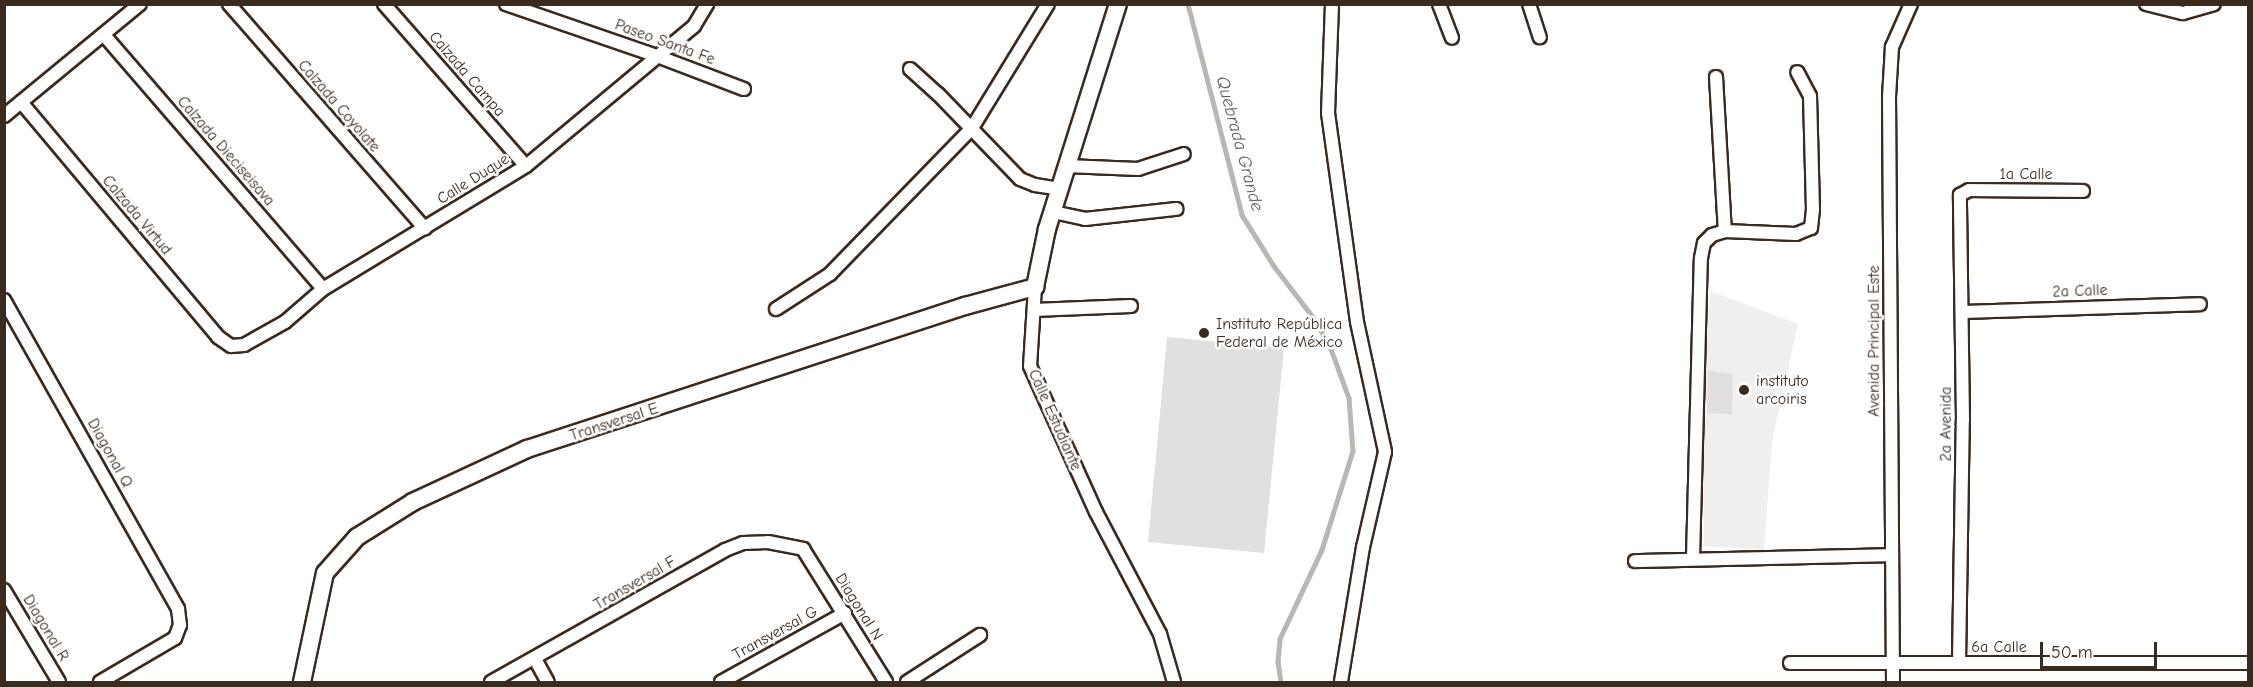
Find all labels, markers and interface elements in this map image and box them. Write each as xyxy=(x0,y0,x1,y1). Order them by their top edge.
street label: Paseo Santa Fe xyxy=(612,15,718,69)
street label: Calzada Campa xyxy=(425,27,509,121)
street label: Calzada Coyolate xyxy=(294,56,384,156)
water label: Quebrada Grande xyxy=(1211,74,1267,214)
street label: Calzada Dieciseisava xyxy=(173,92,279,210)
street label: Calle Duque xyxy=(434,149,512,209)
street label: 1a Calle xyxy=(1999,164,2053,184)
street label: Calzada Virtud xyxy=(98,171,176,259)
street label: Avenida Principal Este xyxy=(1864,265,1884,417)
street label: 2a Calle xyxy=(2052,280,2108,302)
place label: Instituto República Federal de México xyxy=(1216,314,1343,352)
marker: Instituto República Federal de México xyxy=(1197,326,1211,340)
street label: Calle Estudiante xyxy=(1024,366,1086,474)
place label: instituto arcoiris xyxy=(1756,371,1809,409)
marker: instituto arcoiris xyxy=(1737,383,1751,397)
street label: 2a Avenida xyxy=(1936,387,1956,461)
street label: Transversal E xyxy=(567,399,661,445)
street label: Diagonal Q xyxy=(83,415,137,491)
street label: Transversal F xyxy=(590,552,680,614)
street label: Diagonal N xyxy=(831,570,887,644)
street label: Diagonal R xyxy=(19,591,73,665)
street label: Transversal G xyxy=(729,602,821,664)
scale bar xyxy=(2043,630,2160,668)
street label: 6a Calle xyxy=(1971,637,2027,657)
text: 50 m xyxy=(2051,642,2093,663)

